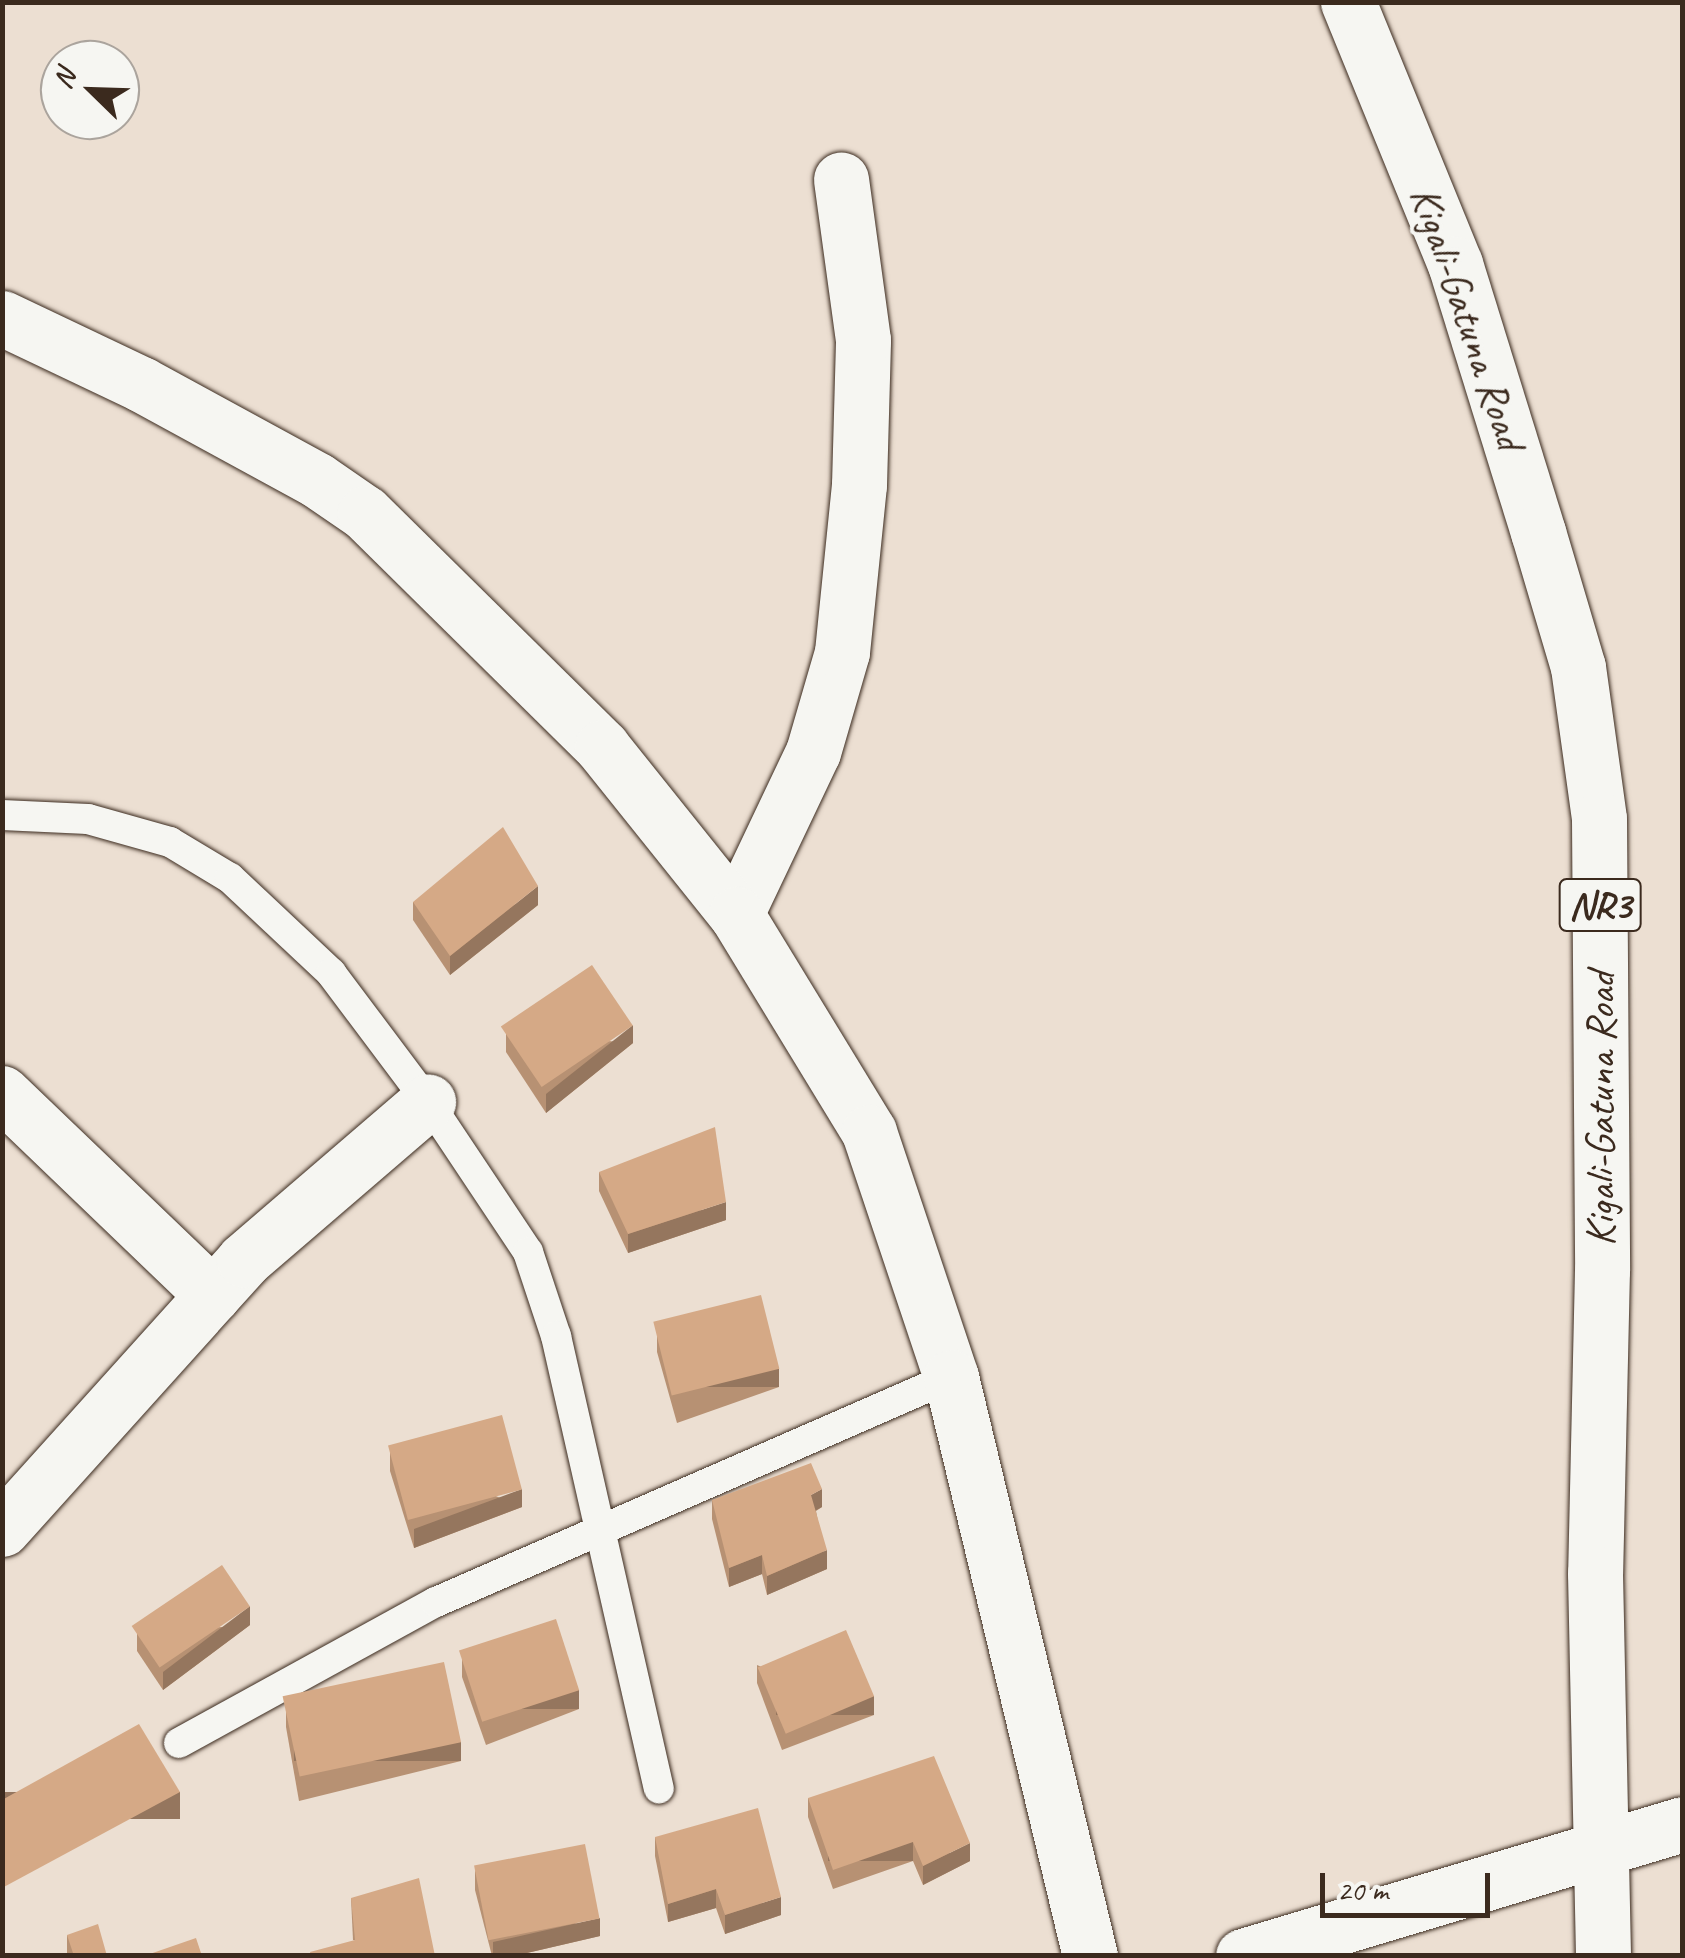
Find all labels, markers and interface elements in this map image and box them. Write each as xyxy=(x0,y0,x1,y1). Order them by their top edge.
north arrow xyxy=(40,40,140,140)
text: N xyxy=(44,64,83,94)
street label: Kigali-Gatuna Road xyxy=(1399,180,1535,456)
road number: NR3 xyxy=(1558,870,1642,940)
street label: Kigali-Gatuna Road xyxy=(1576,972,1626,1246)
scale bar xyxy=(1325,1853,1495,1915)
text: 20 m xyxy=(1337,1871,1388,1909)

